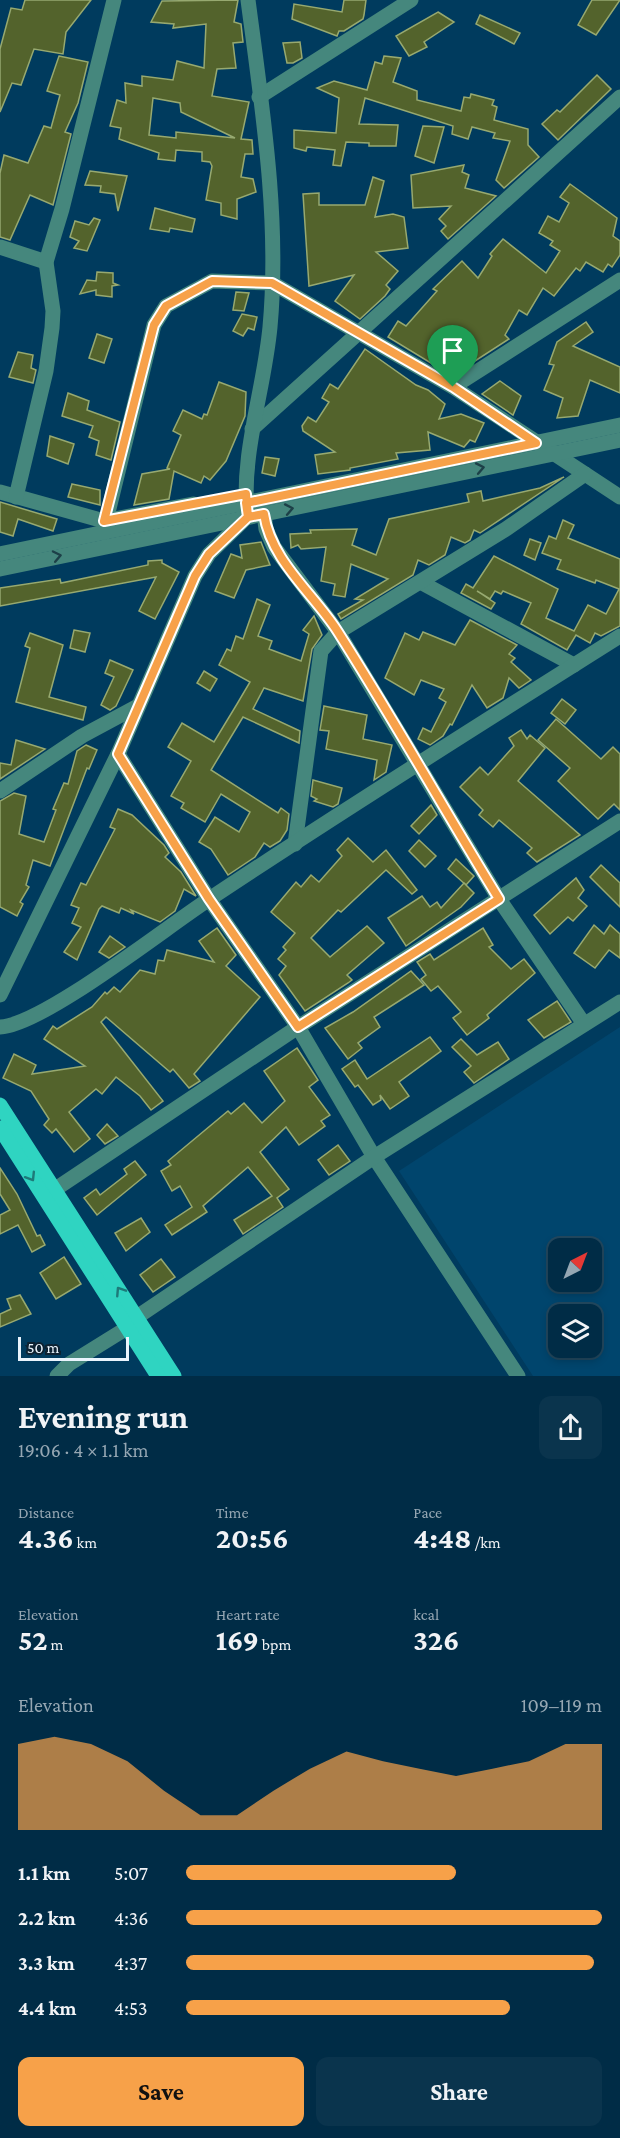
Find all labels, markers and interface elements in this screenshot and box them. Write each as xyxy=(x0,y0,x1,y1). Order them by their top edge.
pin xyxy=(427,325,478,387)
icon: arrive xyxy=(436,334,469,367)
one-way arrow xyxy=(475,462,485,475)
one-way arrow xyxy=(284,503,294,516)
one-way arrow xyxy=(52,550,62,563)
one-way arrow xyxy=(24,1171,36,1181)
north arrow xyxy=(548,1238,602,1292)
map controls xyxy=(548,1238,602,1358)
one-way arrow xyxy=(116,1287,127,1298)
button: layers xyxy=(548,1304,602,1358)
scale bar xyxy=(18,1334,129,1362)
text: 50 m xyxy=(27,1339,59,1356)
button: share xyxy=(539,1396,602,1459)
text: Evening run xyxy=(18,1398,188,1435)
text: 19:06 · 4 × 1.1 km xyxy=(18,1439,149,1461)
text: Distance xyxy=(18,1504,74,1521)
text: Time xyxy=(216,1504,248,1521)
text: Pace xyxy=(413,1504,442,1521)
text: 4.36 xyxy=(18,1521,74,1554)
text: 20:56 xyxy=(216,1521,289,1554)
text: 4:48 xyxy=(413,1521,471,1554)
text: km xyxy=(74,1534,97,1551)
text: /km xyxy=(471,1534,501,1551)
text: Elevation xyxy=(18,1606,79,1623)
text: Heart rate xyxy=(216,1606,280,1623)
text: kcal xyxy=(413,1606,439,1623)
text: 52 xyxy=(18,1623,48,1656)
text: 169 xyxy=(216,1623,259,1656)
text: 326 xyxy=(413,1623,459,1656)
text: m xyxy=(48,1636,63,1653)
text: bpm xyxy=(259,1636,291,1653)
text: Elevation xyxy=(18,1694,94,1716)
text: 109–119 m xyxy=(521,1694,602,1716)
text: 1.1 km xyxy=(18,1862,70,1884)
text: 5:07 xyxy=(114,1862,148,1884)
text: 2.2 km xyxy=(18,1907,76,1929)
text: 4:36 xyxy=(114,1907,148,1929)
text: 3.3 km xyxy=(18,1952,75,1974)
text: 4:37 xyxy=(114,1952,147,1974)
text: 4.4 km xyxy=(18,1997,76,2019)
text: 4:53 xyxy=(114,1997,147,2019)
button: Save xyxy=(18,2057,304,2126)
button: Share xyxy=(316,2057,602,2126)

